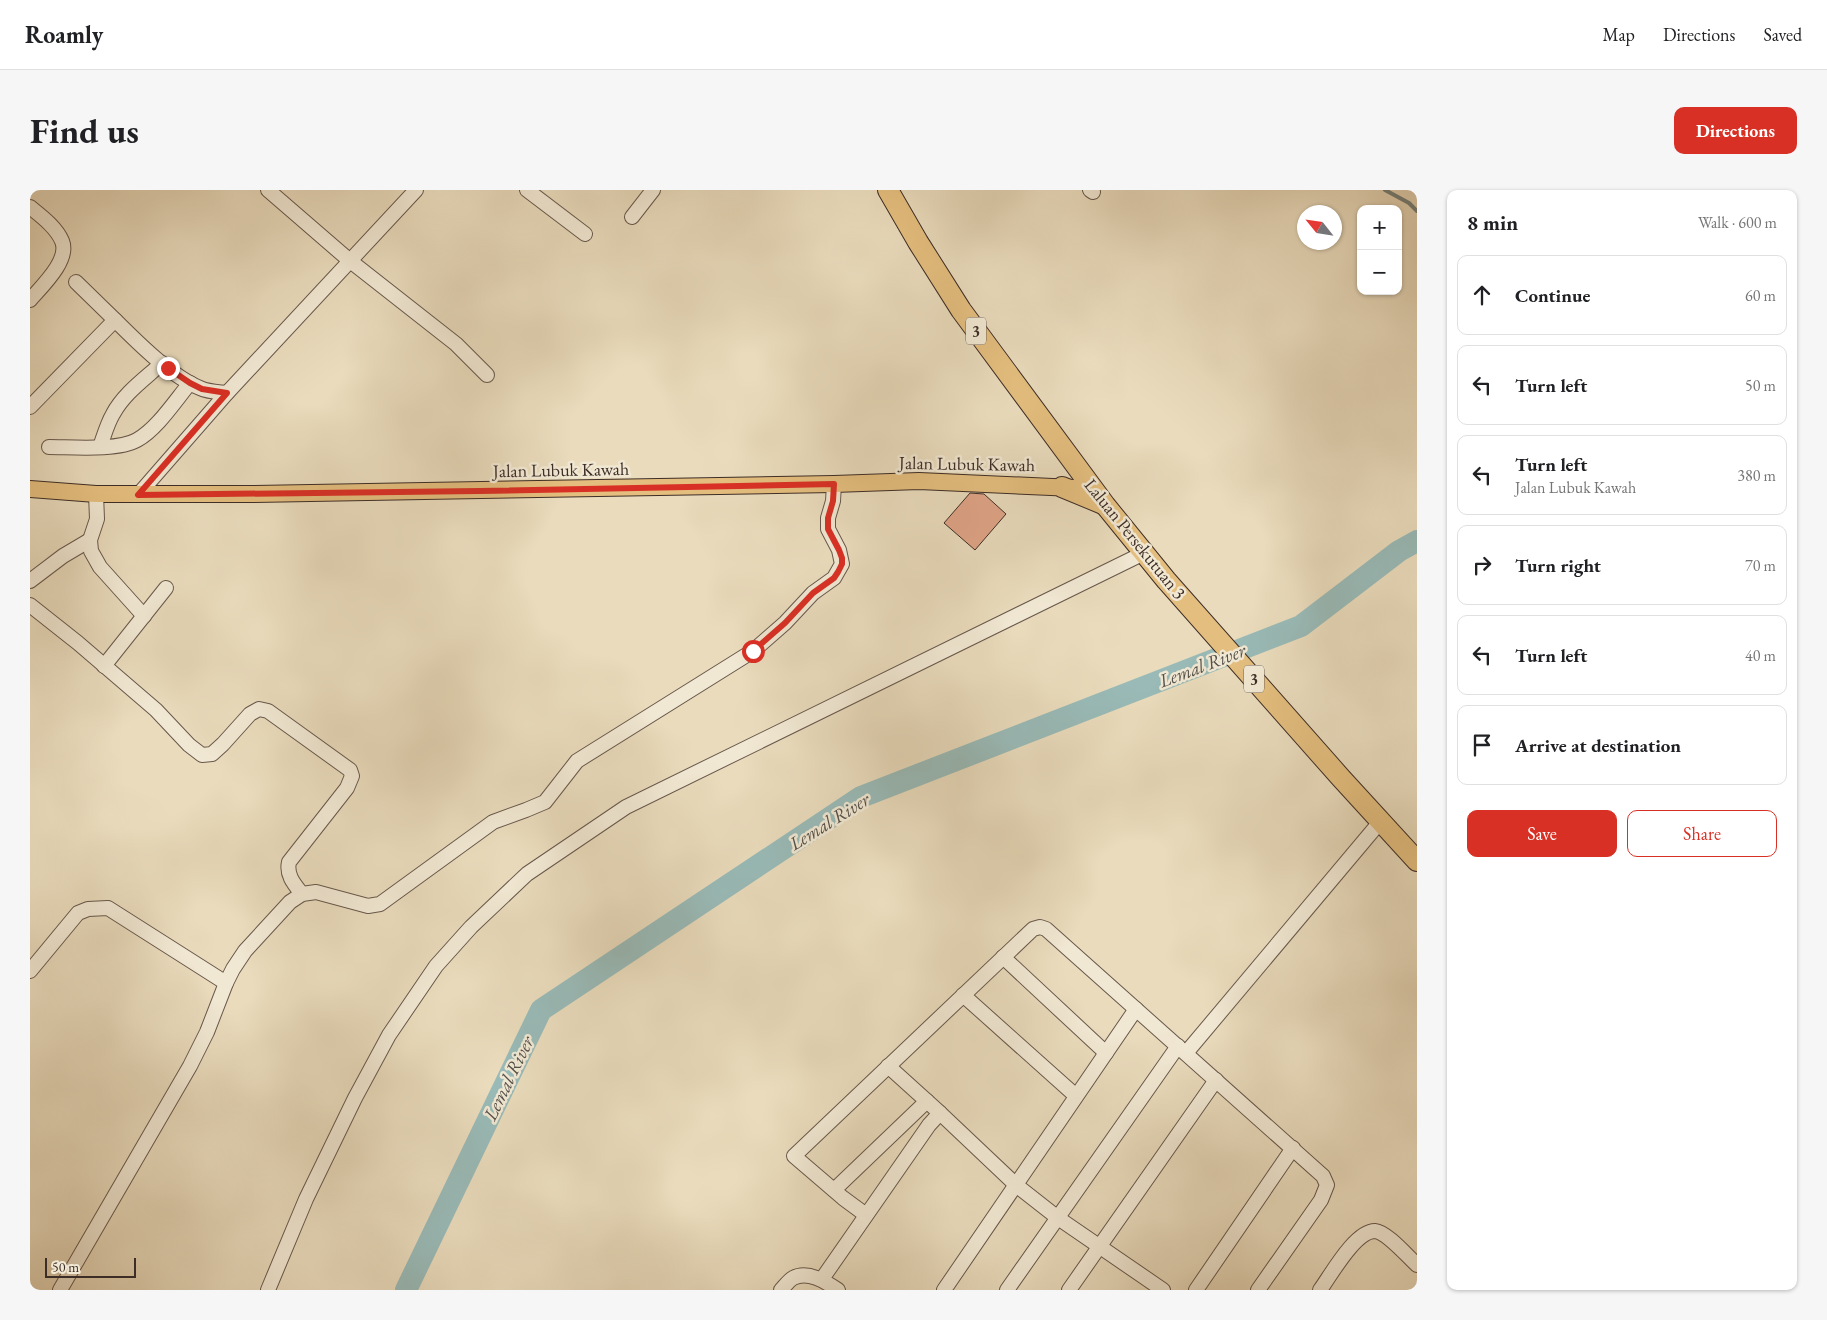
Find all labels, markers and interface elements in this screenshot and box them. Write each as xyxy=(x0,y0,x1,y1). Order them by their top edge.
text: Roamly xyxy=(25,19,103,50)
text: Map xyxy=(1603,23,1635,46)
text: Directions xyxy=(1663,23,1735,46)
text: Saved xyxy=(1763,23,1802,46)
button: Directions xyxy=(1674,107,1797,154)
text: Find us xyxy=(30,108,139,153)
north arrow xyxy=(1297,205,1342,250)
map controls xyxy=(1357,205,1402,295)
button: + xyxy=(1357,205,1402,250)
text: 8 min xyxy=(1467,209,1518,236)
text: Walk · 600 m xyxy=(1698,212,1777,233)
button: − xyxy=(1357,250,1402,295)
icon: ahead xyxy=(1468,281,1496,309)
text: Continue xyxy=(1515,283,1590,308)
text: 60 m xyxy=(1745,285,1776,306)
road number: 3 xyxy=(966,318,986,344)
route end xyxy=(157,357,180,380)
icon: left xyxy=(1468,371,1496,399)
text: Turn left xyxy=(1515,373,1587,398)
text: 50 m xyxy=(1745,375,1776,396)
street label: Jalan Lubuk Kawah xyxy=(897,451,1035,476)
text: Turn left xyxy=(1515,452,1587,477)
street label: Jalan Lubuk Kawah xyxy=(491,457,629,482)
icon: left xyxy=(1468,461,1496,489)
text: 380 m xyxy=(1737,465,1776,486)
street label: Laluan Persekutuan 3 xyxy=(1080,474,1191,604)
text: Jalan Lubuk Kawah xyxy=(1515,477,1636,498)
icon: right xyxy=(1468,551,1496,579)
text: Turn right xyxy=(1515,553,1601,578)
text: 70 m xyxy=(1745,555,1776,576)
water label: Lemal River xyxy=(1154,637,1250,694)
route start xyxy=(742,640,765,663)
icon: left xyxy=(1468,641,1496,669)
text: Turn left xyxy=(1515,643,1587,668)
text: 40 m xyxy=(1745,645,1776,666)
road number: 3 xyxy=(1244,666,1264,692)
icon: arrive xyxy=(1468,731,1496,759)
text: Arrive at destination xyxy=(1515,733,1681,758)
water label: Lemal River xyxy=(783,786,875,857)
button: Save xyxy=(1467,810,1617,857)
button: Share xyxy=(1627,810,1777,857)
water label: Lemal River xyxy=(477,1031,540,1125)
scale bar xyxy=(45,1255,136,1278)
text: 50 m xyxy=(52,1258,79,1276)

